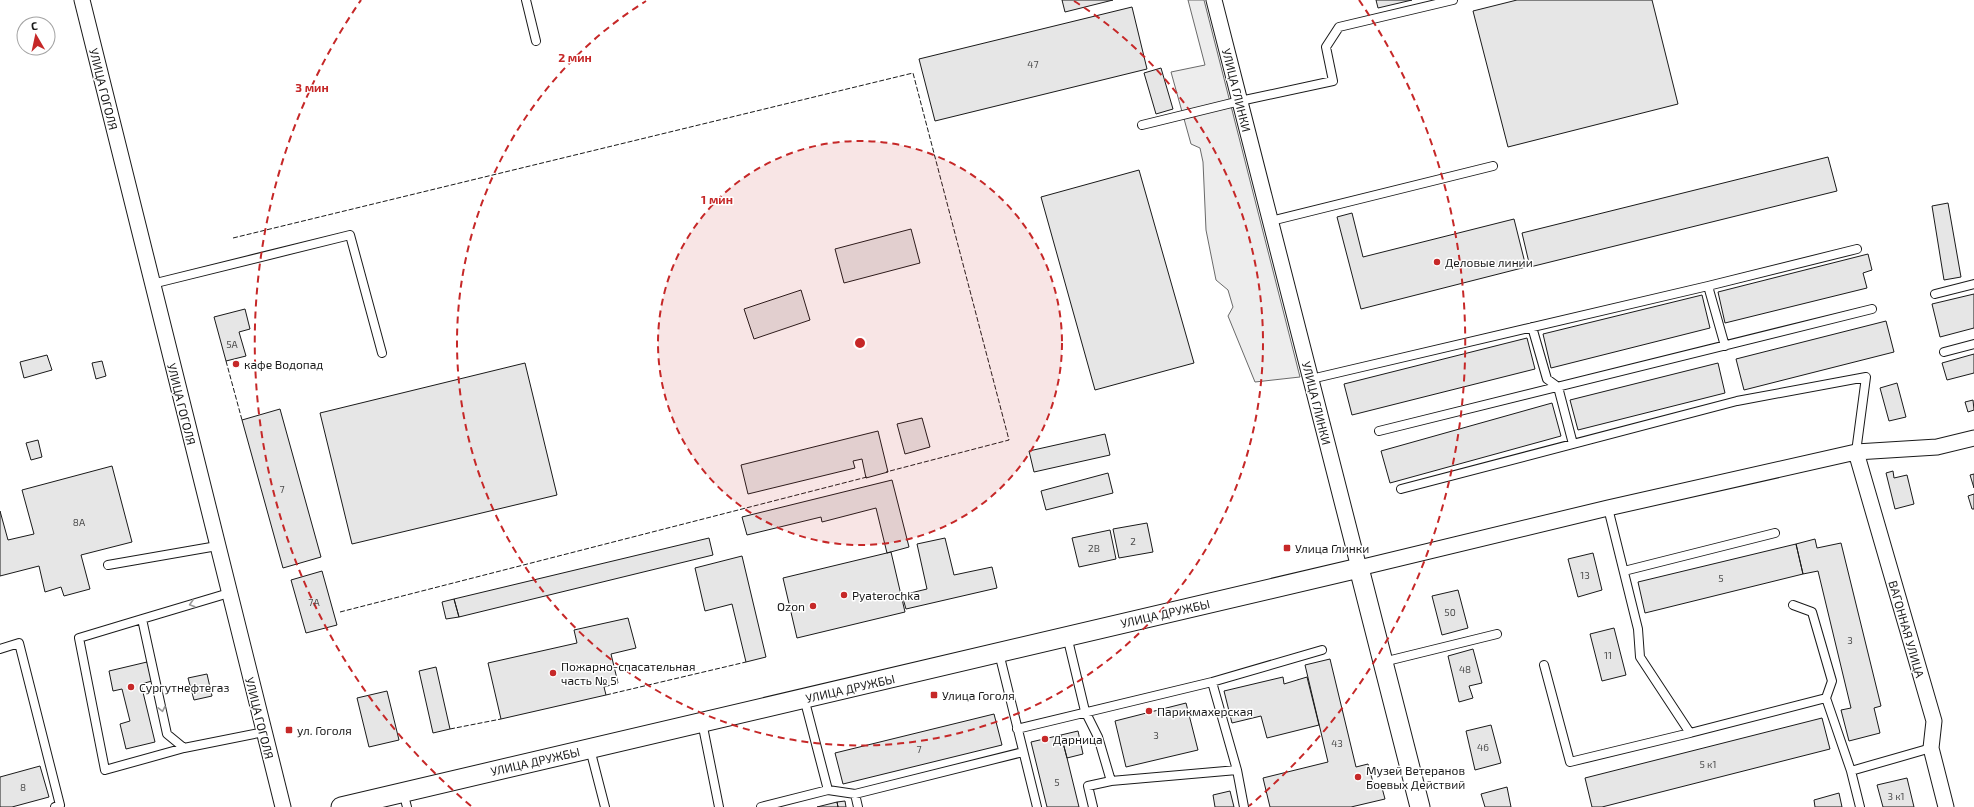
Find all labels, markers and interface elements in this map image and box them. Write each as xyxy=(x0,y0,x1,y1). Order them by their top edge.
north arrow xyxy=(16,16,56,56)
text: С xyxy=(30,19,39,33)
street label: УЛИЦА ГОГОЛЯ xyxy=(87,47,121,131)
street label: УЛИЦА ГЛИНКИ xyxy=(1220,47,1254,133)
text: 2 мин xyxy=(558,50,592,64)
house number: 47 xyxy=(1027,58,1039,70)
text: 3 мин xyxy=(295,80,329,94)
text: 1 мин xyxy=(701,192,733,206)
place label: Деловые линии xyxy=(1445,255,1533,269)
marker: Деловые линии xyxy=(1432,257,1442,267)
centre of rings xyxy=(853,336,867,350)
house number: 5А xyxy=(226,338,239,350)
place label: кафе Водопад xyxy=(244,357,323,371)
marker: кафе Водопад xyxy=(231,359,241,369)
street label: УЛИЦА ГЛИНКИ xyxy=(1300,360,1334,446)
street label: УЛИЦА ГОГОЛЯ xyxy=(165,362,199,446)
house number: 7 xyxy=(279,483,285,495)
house number: 8А xyxy=(73,516,86,528)
house number: 2 xyxy=(1130,535,1136,547)
place label: Улица Глинки xyxy=(1295,541,1369,555)
house number: 2В xyxy=(1088,542,1100,554)
marker: Улица Глинки xyxy=(1282,543,1292,553)
house number: 13 xyxy=(1580,569,1590,581)
house number: 5 xyxy=(1718,572,1724,584)
street label: ВАГОННАЯ УЛИЦА xyxy=(1886,579,1928,680)
place label: Pyaterochka xyxy=(852,588,920,602)
marker: Pyaterochka xyxy=(839,590,849,600)
house number: 7А xyxy=(308,596,320,608)
street label: УЛИЦА ДРУЖБЫ xyxy=(1119,596,1211,630)
one-way arrow xyxy=(188,599,195,608)
place label: Ozon xyxy=(777,599,805,613)
marker: Ozon xyxy=(808,601,818,611)
house number: 50 xyxy=(1444,606,1456,618)
house number: 3 xyxy=(1847,634,1853,646)
house number: 11 xyxy=(1604,649,1612,661)
place label: Пожарно-спасательная часть № 5 xyxy=(561,659,695,687)
house number: 48 xyxy=(1459,663,1471,675)
marker: Пожарно-спасательная часть № 5 xyxy=(548,668,558,678)
street label: УЛИЦА ДРУЖБЫ xyxy=(804,671,896,705)
street label: УЛИЦА ГОГОЛЯ xyxy=(243,676,277,760)
place label: Сургутнефтегаз xyxy=(139,680,229,695)
marker: Сургутнефтегаз xyxy=(126,682,136,692)
place label: Улица Гоголя xyxy=(942,688,1015,702)
marker: Улица Гоголя xyxy=(929,690,939,700)
place label: Парикмахерская xyxy=(1157,704,1253,718)
one-way arrow xyxy=(157,706,165,712)
marker: Парикмахерская xyxy=(1144,706,1154,716)
place label: ул. Гоголя xyxy=(297,723,352,738)
marker: ул. Гоголя xyxy=(284,725,294,735)
house number: 3 xyxy=(1153,729,1159,741)
place label: Дарница xyxy=(1053,732,1103,746)
marker: Дарница xyxy=(1040,734,1050,744)
house number: 43 xyxy=(1331,737,1343,749)
house number: 46 xyxy=(1477,741,1489,753)
house number: 7 xyxy=(916,743,922,755)
street label: УЛИЦА ДРУЖБЫ xyxy=(489,744,581,778)
house number: 5 к1 xyxy=(1700,758,1716,770)
place label: Музей Ветеранов Боевых Действий xyxy=(1366,763,1465,791)
marker: Музей Ветеранов Боевых Действий xyxy=(1353,772,1363,782)
house number: 5 xyxy=(1054,776,1060,788)
house number: 8 xyxy=(20,781,26,793)
house number: 3 к1 xyxy=(1887,790,1905,802)

